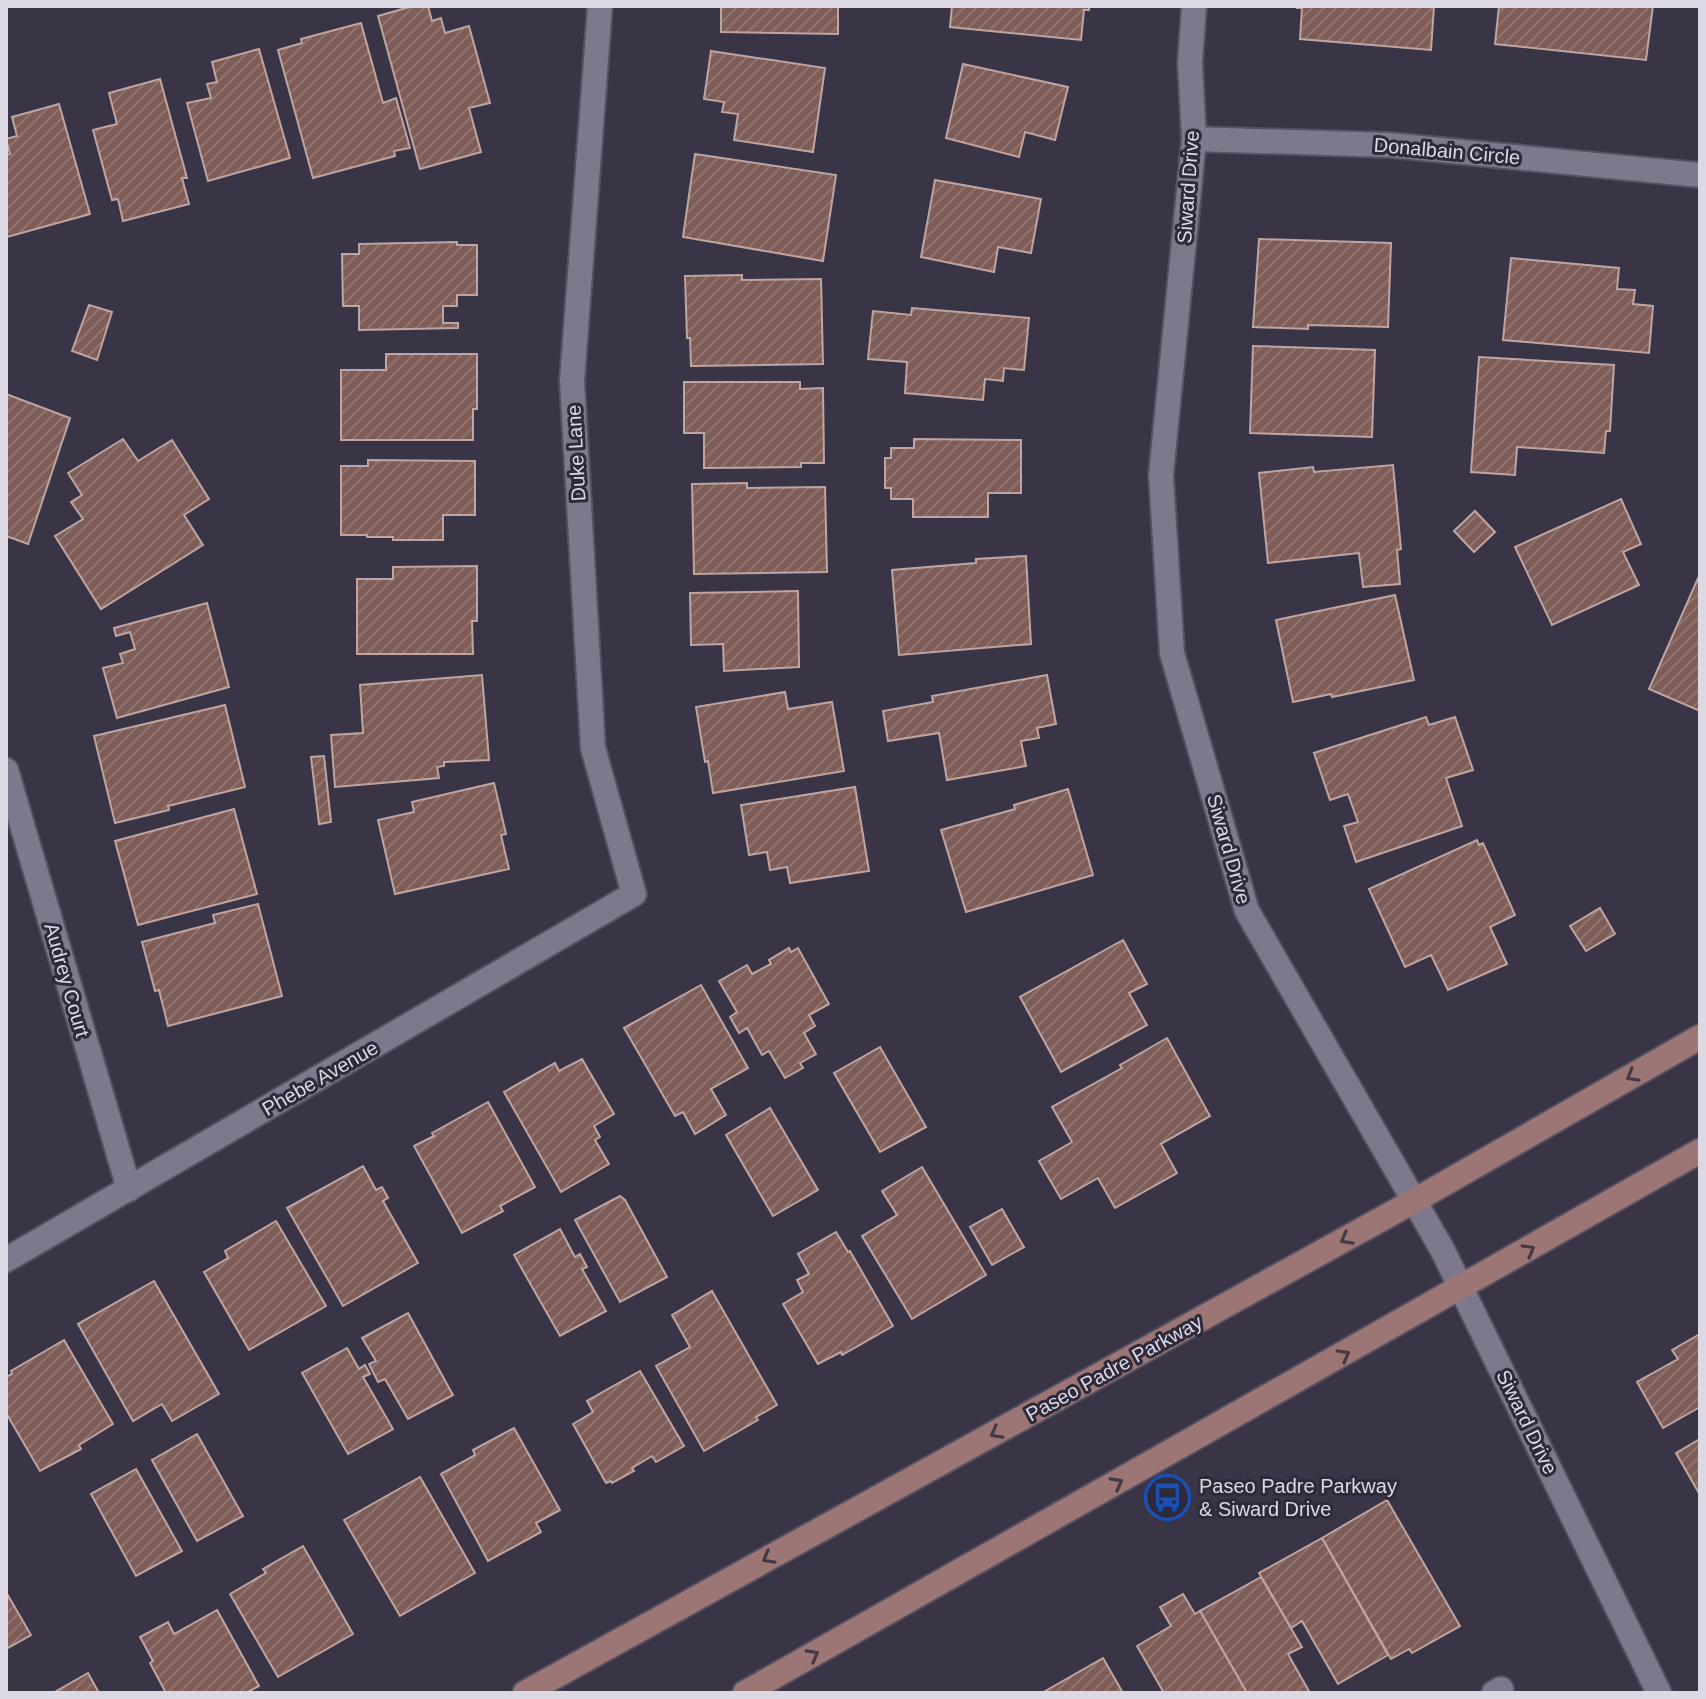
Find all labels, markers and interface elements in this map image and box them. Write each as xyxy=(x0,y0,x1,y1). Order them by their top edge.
street label: Siward Drive xyxy=(1173,130,1203,244)
street label: Donalbain Circle xyxy=(1373,134,1521,168)
street label: Duke Lane xyxy=(562,404,590,502)
street label: Siward Drive xyxy=(1203,791,1255,907)
street label: Audrey Court xyxy=(40,920,94,1040)
street label: Phebe Avenue xyxy=(258,1036,382,1120)
one-way arrow xyxy=(1627,1066,1641,1082)
one-way arrow xyxy=(1340,1229,1355,1245)
one-way arrow xyxy=(1521,1244,1535,1260)
street label: Paseo Padre Parkway xyxy=(1022,1310,1206,1426)
one-way arrow xyxy=(1336,1350,1350,1365)
street label: Siward Drive xyxy=(1492,1366,1562,1478)
one-way arrow xyxy=(990,1423,1004,1438)
bus stop icon: Paseo Padre Parkway & Siward Drive xyxy=(1144,1474,1192,1522)
place label: Paseo Padre Parkway & Siward Drive xyxy=(1199,1475,1397,1520)
one-way arrow xyxy=(1109,1477,1123,1493)
one-way arrow xyxy=(762,1549,777,1564)
one-way arrow xyxy=(804,1649,818,1665)

